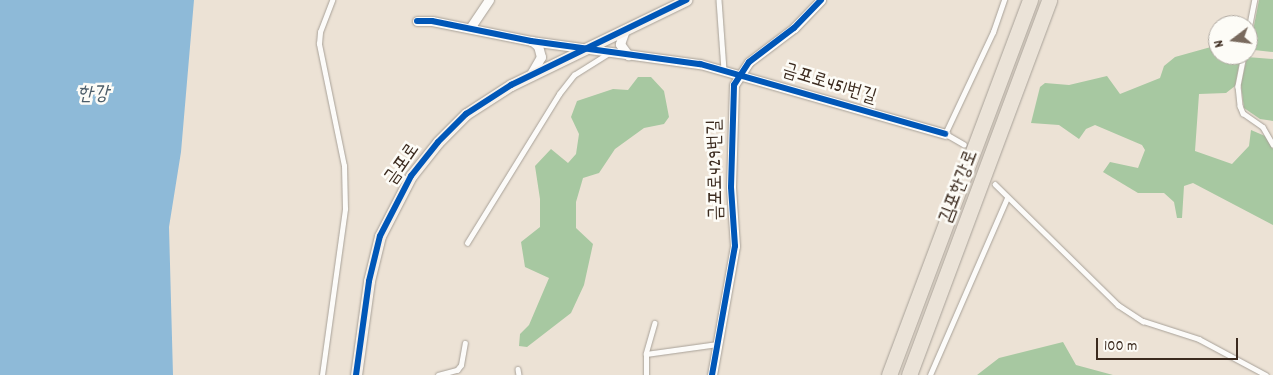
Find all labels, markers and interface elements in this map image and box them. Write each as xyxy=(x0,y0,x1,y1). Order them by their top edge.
north arrow xyxy=(1208,15,1258,65)
text: N xyxy=(1209,38,1230,50)
street label: 금포로451번길 xyxy=(779,60,879,110)
water label: 한강 xyxy=(77,83,109,107)
street label: 금포로429번길 xyxy=(705,119,729,221)
street label: 금포로 xyxy=(381,140,425,190)
street label: 김포한강로 xyxy=(936,147,984,227)
scale bar xyxy=(1098,328,1240,360)
text: 100 m xyxy=(1104,336,1137,358)

